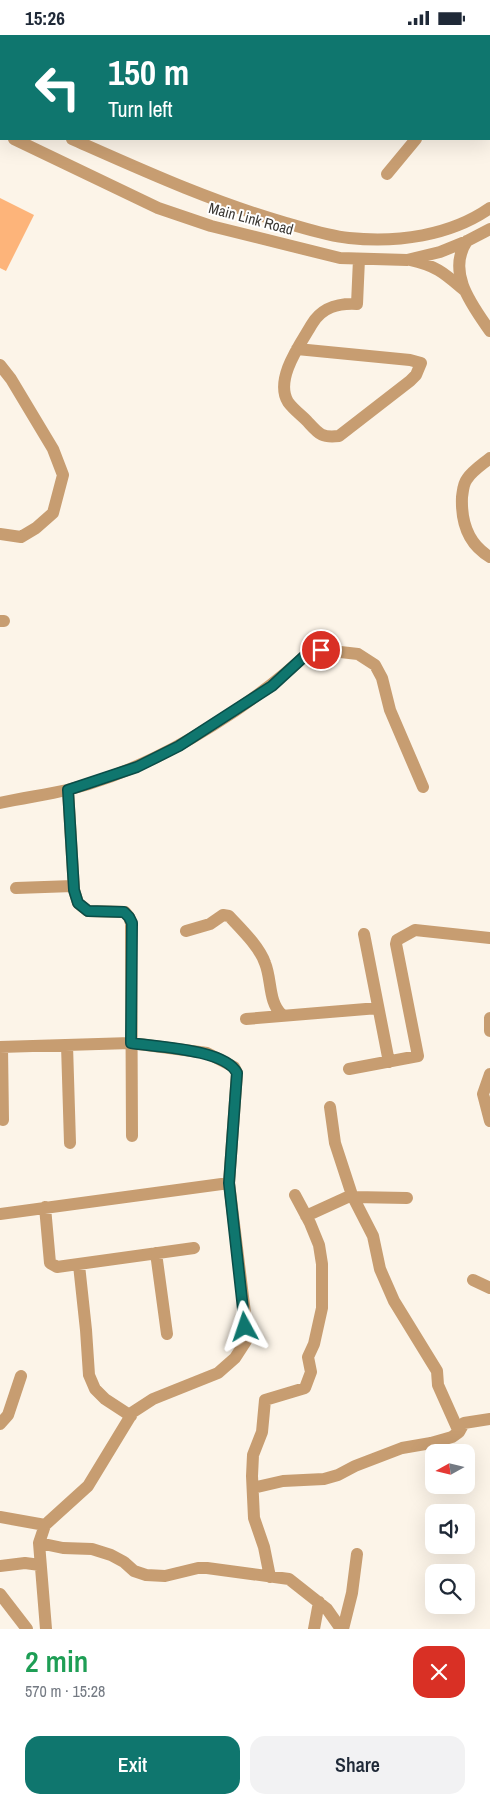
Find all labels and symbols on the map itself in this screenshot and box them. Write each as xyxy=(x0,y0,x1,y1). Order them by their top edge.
street label: Main Link Road xyxy=(206,197,296,240)
pin xyxy=(300,629,342,671)
position arrow xyxy=(218,1300,270,1352)
north arrow xyxy=(425,1444,475,1494)

